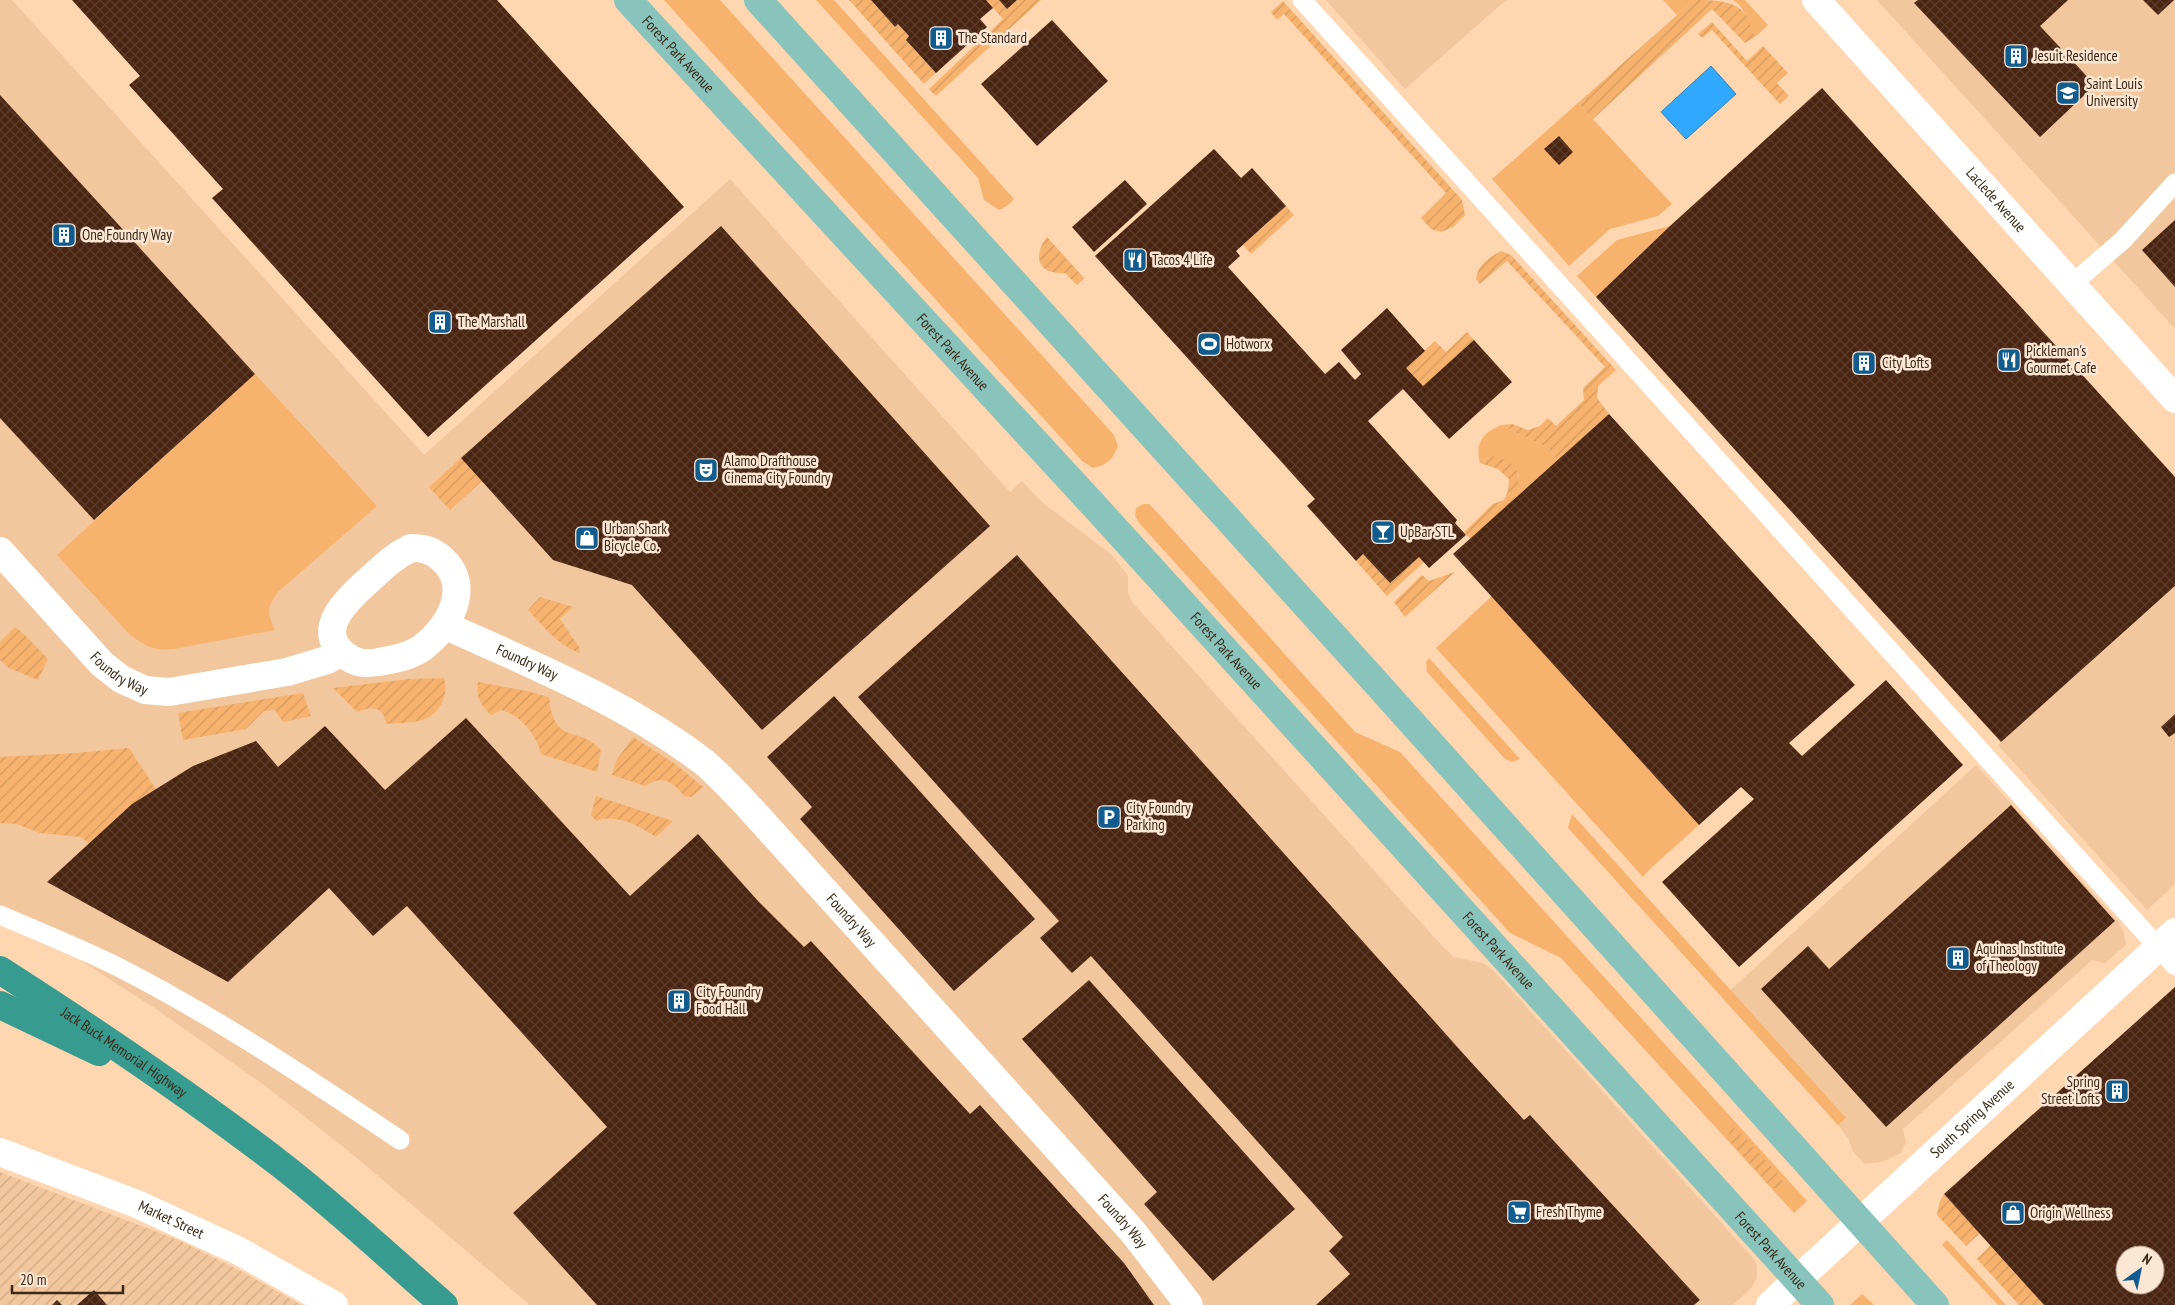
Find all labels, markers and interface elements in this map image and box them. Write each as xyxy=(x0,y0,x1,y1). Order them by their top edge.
street label: Forest Park Avenue xyxy=(638,12,719,97)
building icon: The Standard xyxy=(928,25,954,51)
place label: The Standard xyxy=(958,28,1027,47)
building icon: Jesuit Residence xyxy=(2003,43,2029,69)
place label: Jesuit Residence xyxy=(2033,46,2118,65)
place label: Saint Louis University xyxy=(2086,74,2142,110)
school or university icon: Saint Louis University xyxy=(2055,80,2081,106)
street label: Laclede Avenue xyxy=(1962,163,2030,236)
building icon: One Foundry Way xyxy=(51,222,77,248)
place label: One Foundry Way xyxy=(82,225,172,244)
restaurant icon: Tacos 4 Life xyxy=(1122,247,1148,273)
place label: Tacos 4 Life xyxy=(1152,250,1213,269)
building icon: The Marshall xyxy=(427,309,453,335)
street label: Forest Park Avenue xyxy=(913,309,993,394)
place label: The Marshall xyxy=(458,312,526,331)
sports icon: Hotworx xyxy=(1196,331,1222,357)
place label: Hotworx xyxy=(1226,334,1270,353)
place label: Pickleman's Gourmet Cafe xyxy=(2026,341,2096,377)
restaurant icon: Pickleman's Gourmet Cafe xyxy=(1996,347,2022,373)
building icon: City Lofts xyxy=(1851,350,1877,376)
place label: City Lofts xyxy=(1882,353,1929,372)
place label: Alamo Drafthouse Cinema City Foundry xyxy=(724,451,831,487)
theatre icon: Alamo Drafthouse Cinema City Foundry xyxy=(693,457,719,483)
place label: Urban Shark Bicycle Co. xyxy=(604,519,667,555)
bar icon: UpBar STL xyxy=(1370,519,1396,545)
place label: UpBar STL xyxy=(1400,522,1455,541)
shop icon: Urban Shark Bicycle Co. xyxy=(574,525,600,551)
street label: Forest Park Avenue xyxy=(1186,608,1266,693)
street label: Foundry Way xyxy=(493,639,562,684)
street label: Foundry Way xyxy=(87,648,151,699)
place label: City Foundry Parking xyxy=(1126,798,1191,834)
parking icon: City Foundry Parking xyxy=(1096,804,1122,830)
street label: Foundry Way xyxy=(823,889,881,951)
street label: Forest Park Avenue xyxy=(1459,908,1539,993)
place label: Aquinas Institute of Theology xyxy=(1976,939,2063,975)
building icon: Aquinas Institute of Theology xyxy=(1945,945,1971,971)
place label: City Foundry Food Hall xyxy=(696,982,761,1018)
building icon: City Foundry Food Hall xyxy=(666,988,692,1014)
street label: Jack Buck Memorial Highway xyxy=(57,1002,191,1102)
place label: Spring Street Lofts xyxy=(2041,1072,2100,1108)
street label: South Spring Avenue xyxy=(1926,1075,2018,1162)
building icon: Spring Street Lofts xyxy=(2104,1078,2130,1104)
street label: Foundry Way xyxy=(1094,1190,1152,1252)
street label: Market Street xyxy=(135,1196,207,1243)
supermarket icon: Fresh Thyme xyxy=(1506,1199,1532,1225)
shop icon: Origin Wellness xyxy=(2000,1200,2026,1226)
place label: Fresh Thyme xyxy=(1536,1202,1602,1221)
place label: Origin Wellness xyxy=(2030,1203,2111,1222)
street label: Forest Park Avenue xyxy=(1731,1208,1811,1293)
north arrow xyxy=(2115,1245,2165,1295)
text: N xyxy=(2139,1249,2155,1269)
scale bar xyxy=(12,1262,124,1294)
text: 20 m xyxy=(20,1270,46,1289)

